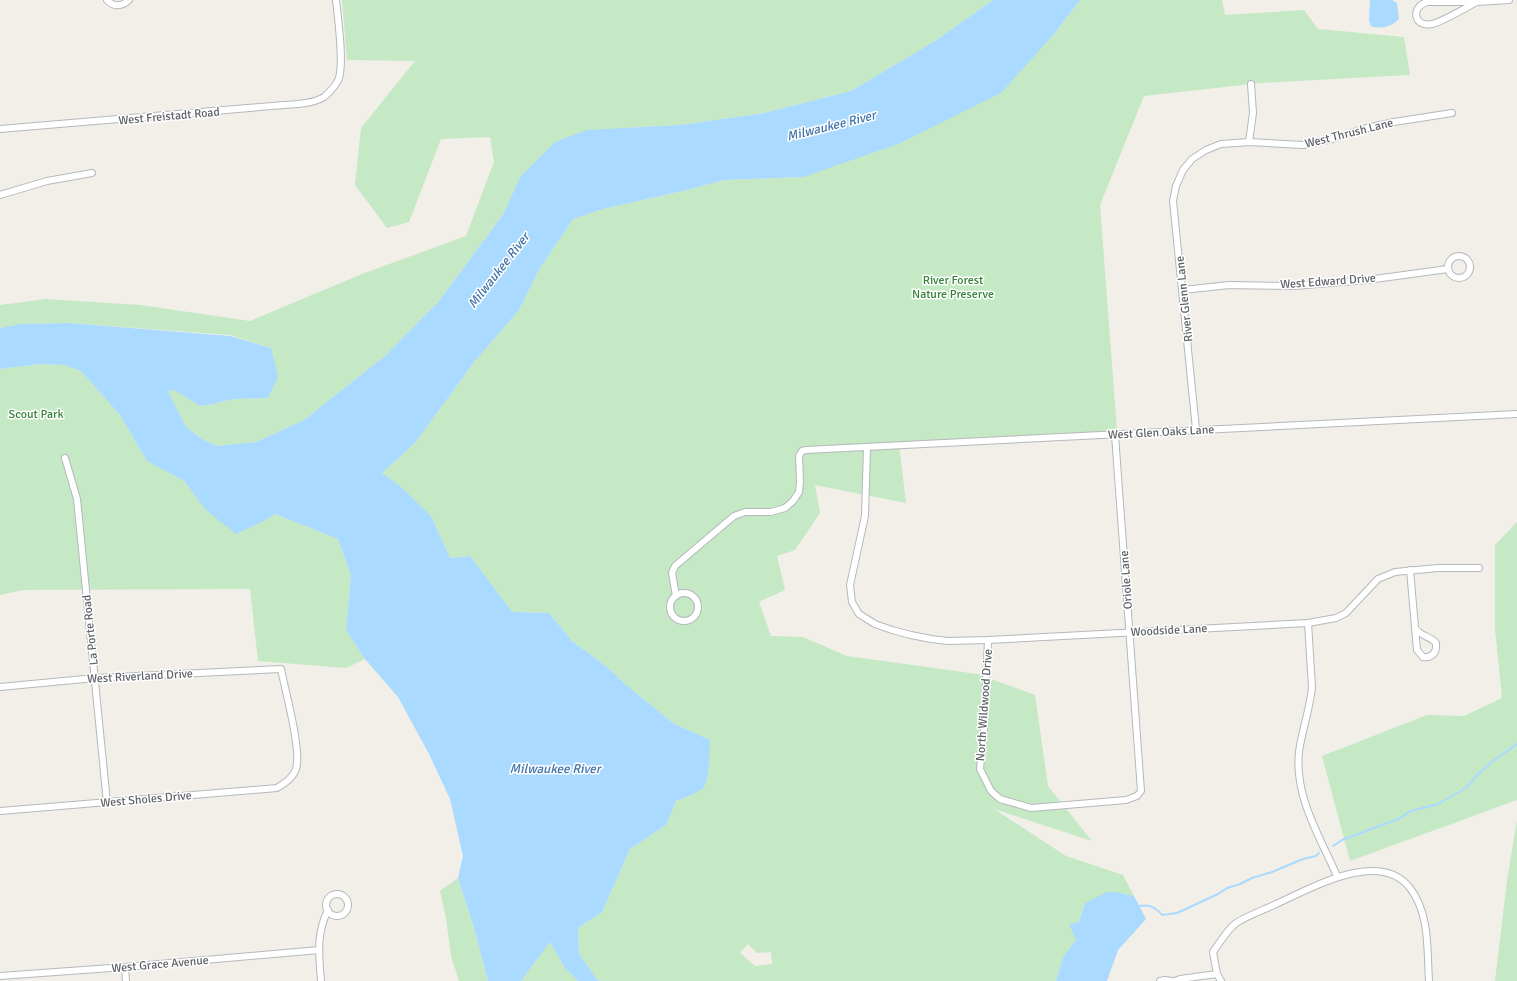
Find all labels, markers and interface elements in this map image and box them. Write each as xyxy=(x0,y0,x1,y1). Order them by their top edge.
street label: West Freistadt Road xyxy=(118,105,220,128)
water label: Milwaukee River xyxy=(785,107,880,145)
street label: West Thrush Lane xyxy=(1303,115,1395,152)
water label: Milwaukee River xyxy=(464,228,534,311)
street label: River Glenn Lane xyxy=(1173,255,1196,343)
street label: West Edward Drive xyxy=(1280,271,1376,292)
park label: River Forest Nature Preserve xyxy=(912,273,994,302)
park label: Scout Park xyxy=(9,407,63,422)
street label: West Glen Oaks Lane xyxy=(1107,422,1215,443)
street label: Oriole Lane xyxy=(1117,550,1136,610)
street label: La Porte Road xyxy=(79,594,102,666)
street label: Woodside Lane xyxy=(1130,621,1208,640)
street label: North Wildwood Drive xyxy=(973,648,996,762)
street label: West Riverland Drive xyxy=(87,666,193,687)
water label: Milwaukee River xyxy=(509,761,603,777)
street label: West Sholes Drive xyxy=(100,788,192,811)
street label: West Grace Avenue xyxy=(111,953,209,976)

